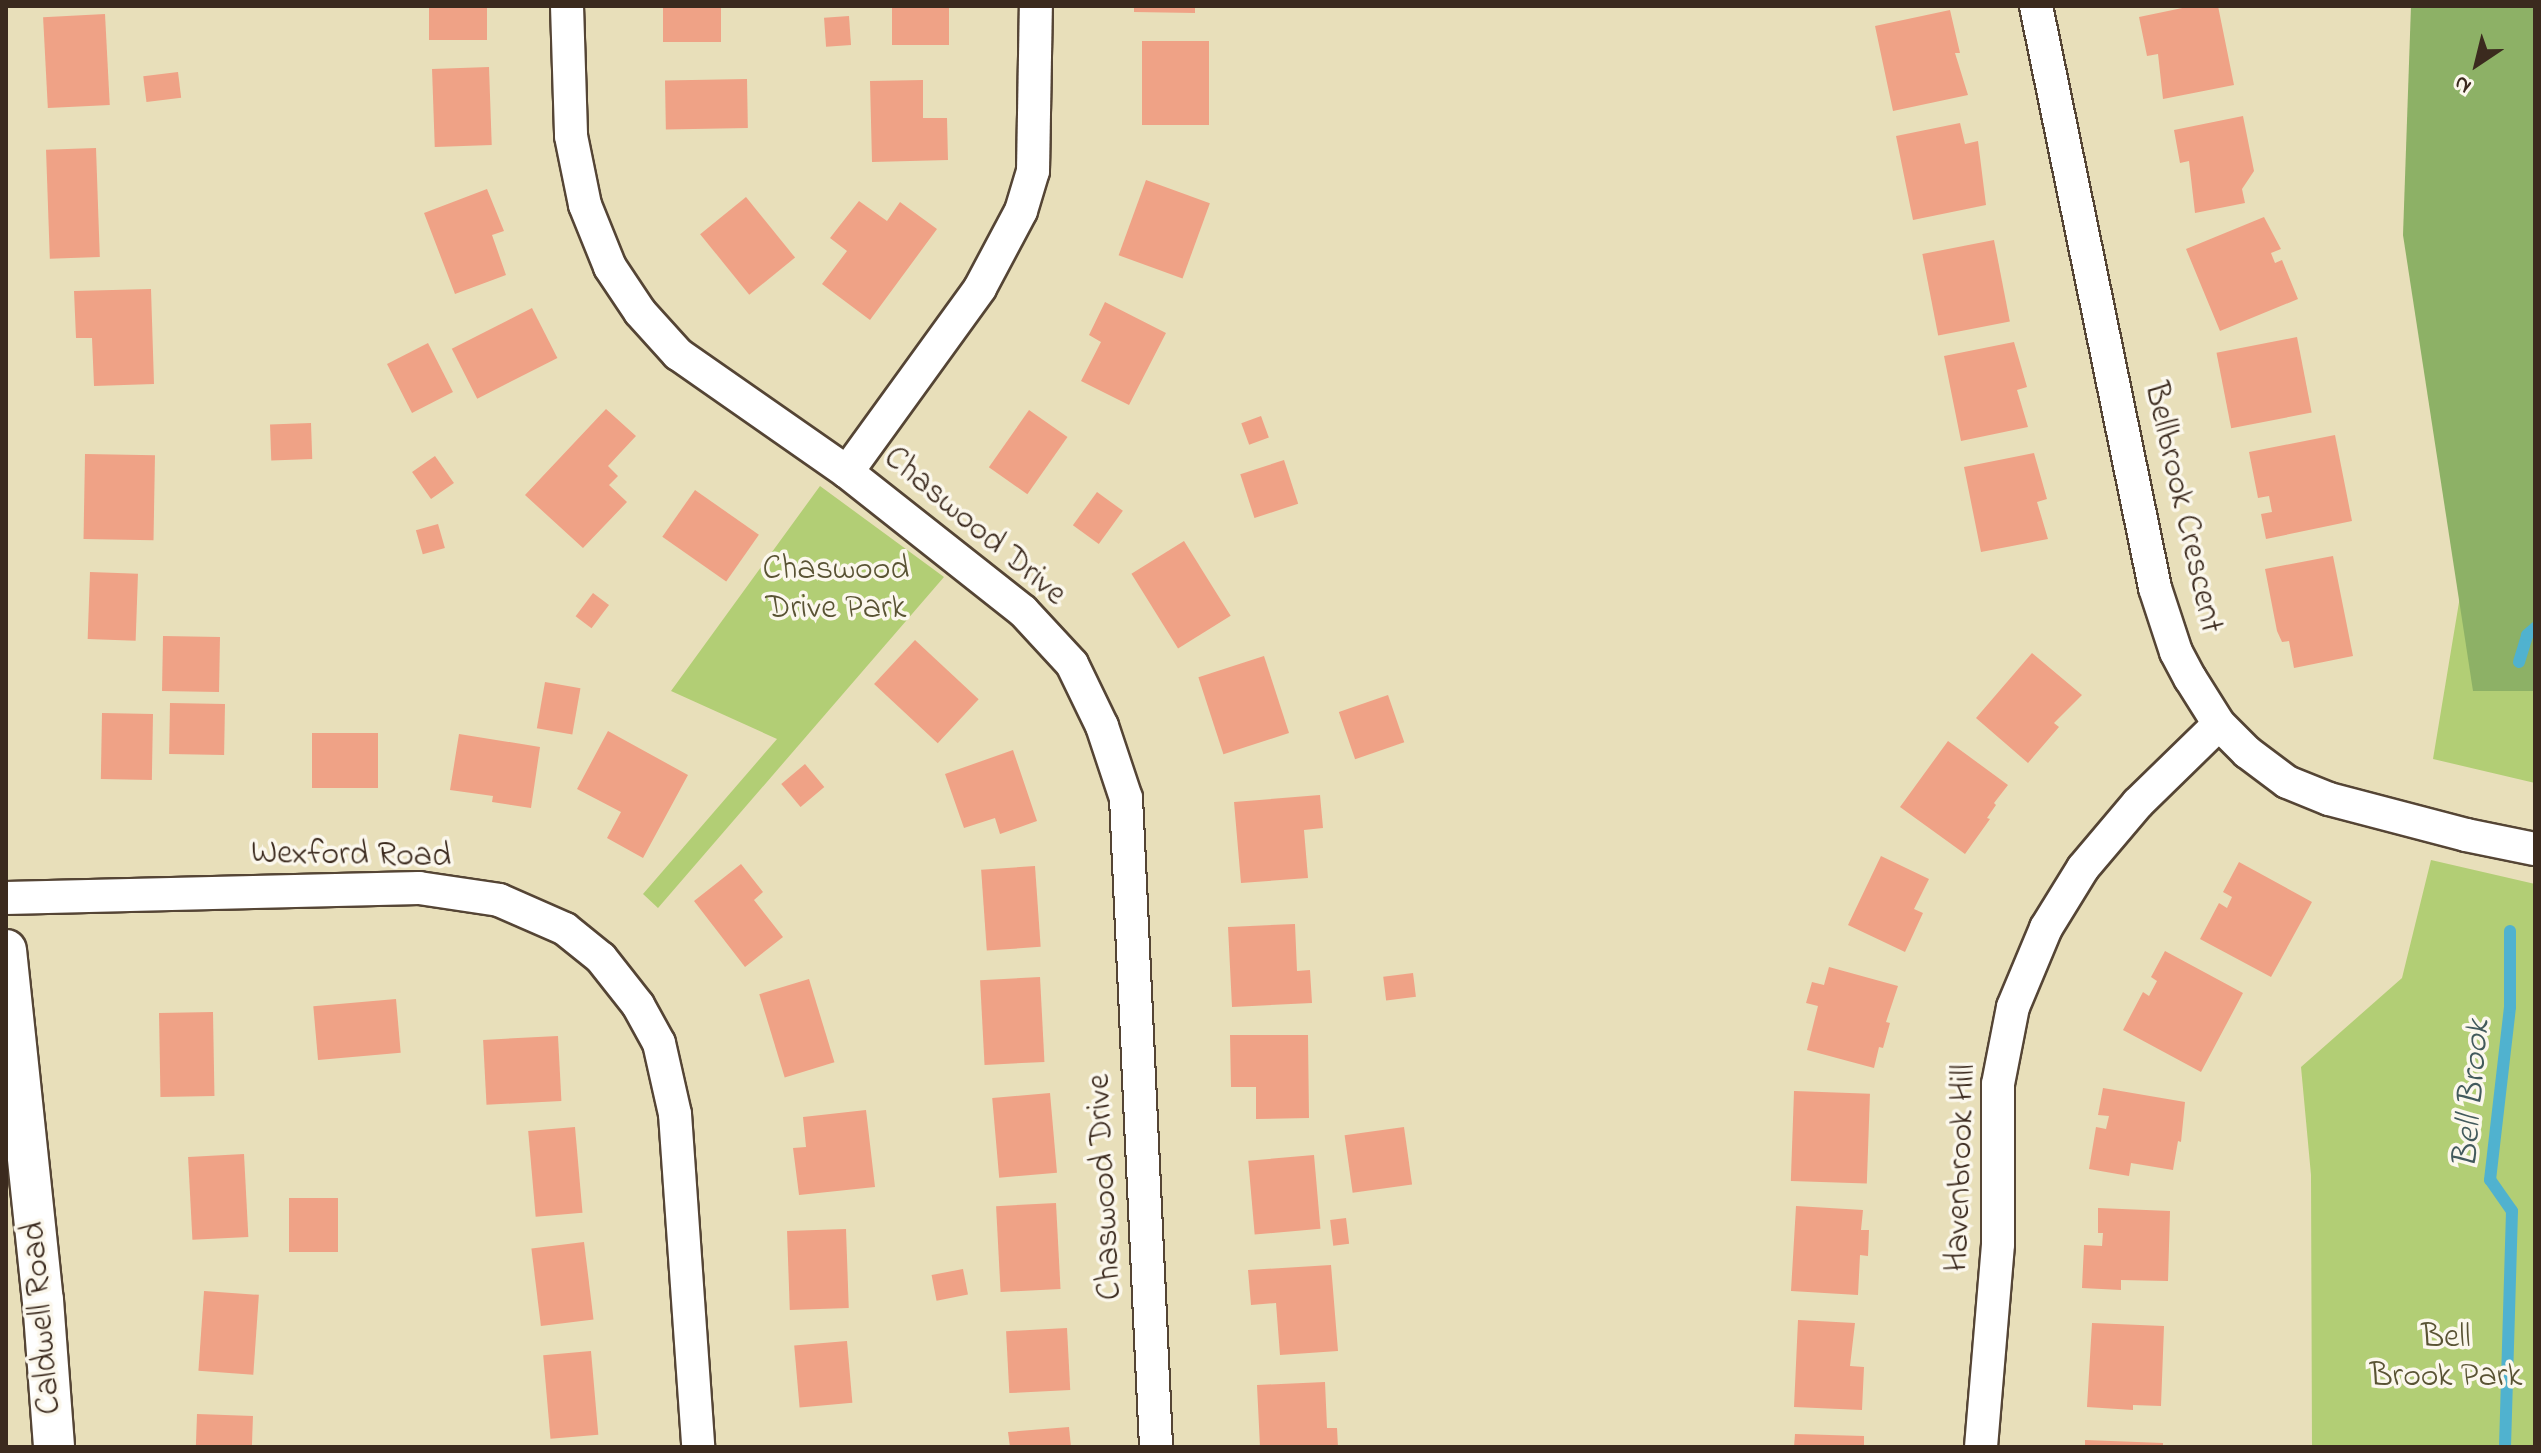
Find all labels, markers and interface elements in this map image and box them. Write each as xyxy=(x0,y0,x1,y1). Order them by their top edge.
north arrow xyxy=(2437,24,2517,104)
text: N xyxy=(2448,66,2479,101)
street label: Bellbrook Crescent xyxy=(2133,379,2231,637)
street label: Chaswood Drive xyxy=(874,439,1074,615)
park label: Chaswood Drive Park xyxy=(763,550,909,630)
street label: Wexford Road xyxy=(250,834,452,878)
water label: Bell Brook xyxy=(2445,1018,2501,1170)
street label: Havenbrook Hill xyxy=(1938,1063,1986,1273)
street label: Chaswood Drive xyxy=(1080,1073,1132,1301)
street label: Caldwell Road xyxy=(14,1220,72,1416)
park label: Bell Brook Park xyxy=(2370,1318,2522,1398)

